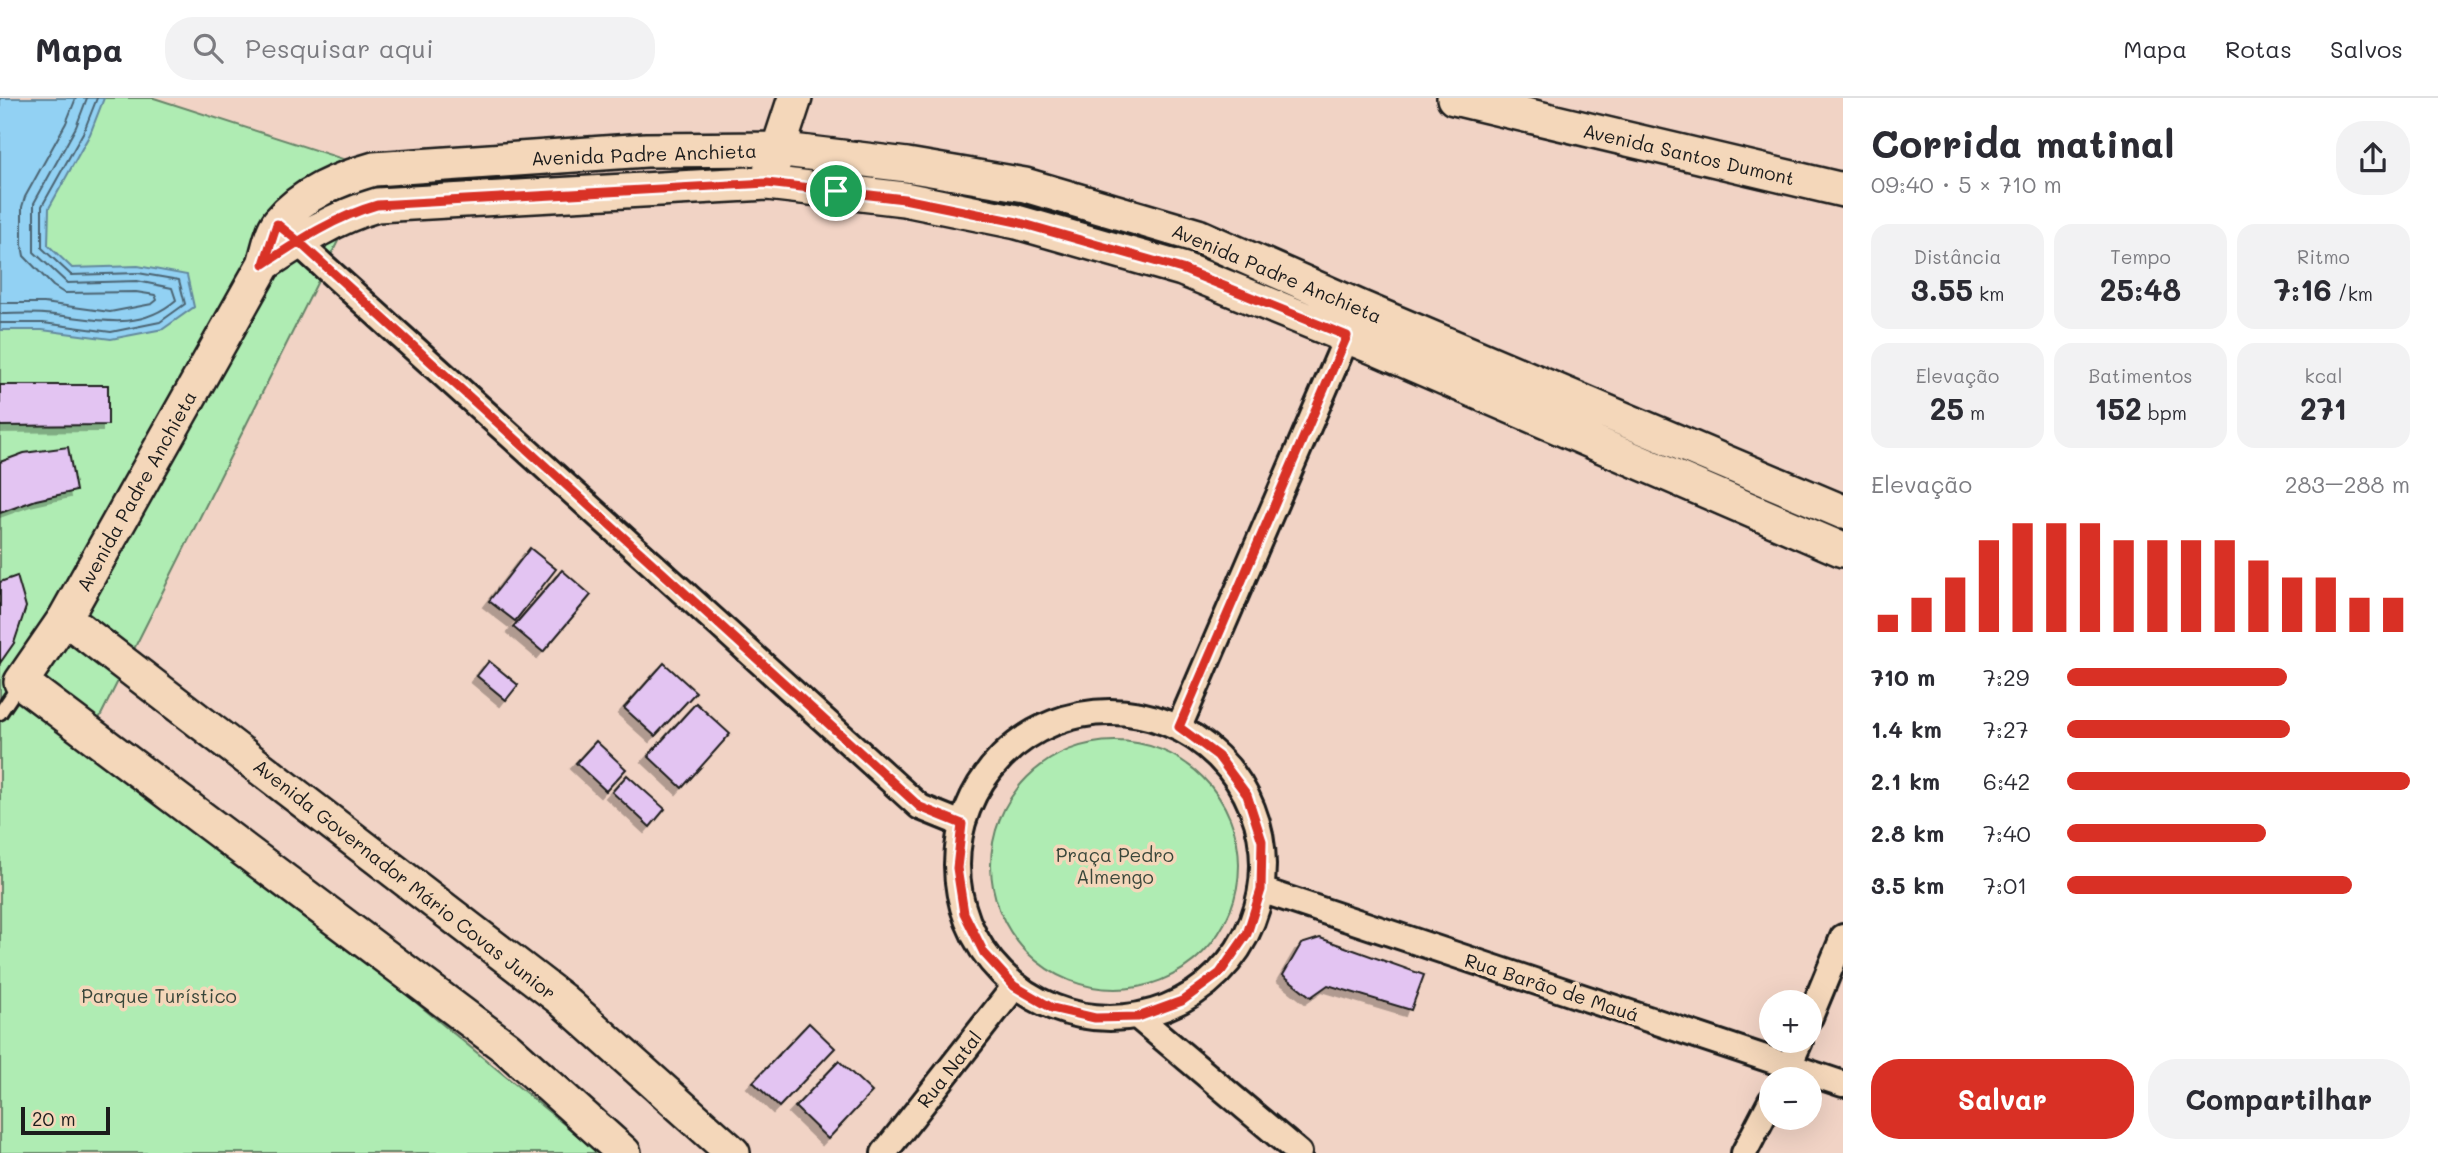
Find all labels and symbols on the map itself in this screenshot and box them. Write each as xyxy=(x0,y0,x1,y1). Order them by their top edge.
street label: Avenida Santos Dumont xyxy=(1581,118,1797,190)
street label: Avenida Padre Anchieta xyxy=(531,138,757,170)
pin xyxy=(806,161,866,221)
street label: Avenida Padre Anchieta xyxy=(1168,217,1386,329)
street label: Avenida Padre Anchieta xyxy=(70,386,202,596)
street label: Avenida Governador Mário Covas Junior xyxy=(249,753,561,1005)
park label: Praça Pedro Almengo xyxy=(1056,842,1174,889)
street label: Rua Barão de Mauá xyxy=(1462,947,1642,1027)
park label: Parque Turístico xyxy=(81,983,237,1008)
street label: Rua Natal xyxy=(911,1025,987,1113)
scale bar xyxy=(21,1104,110,1136)

